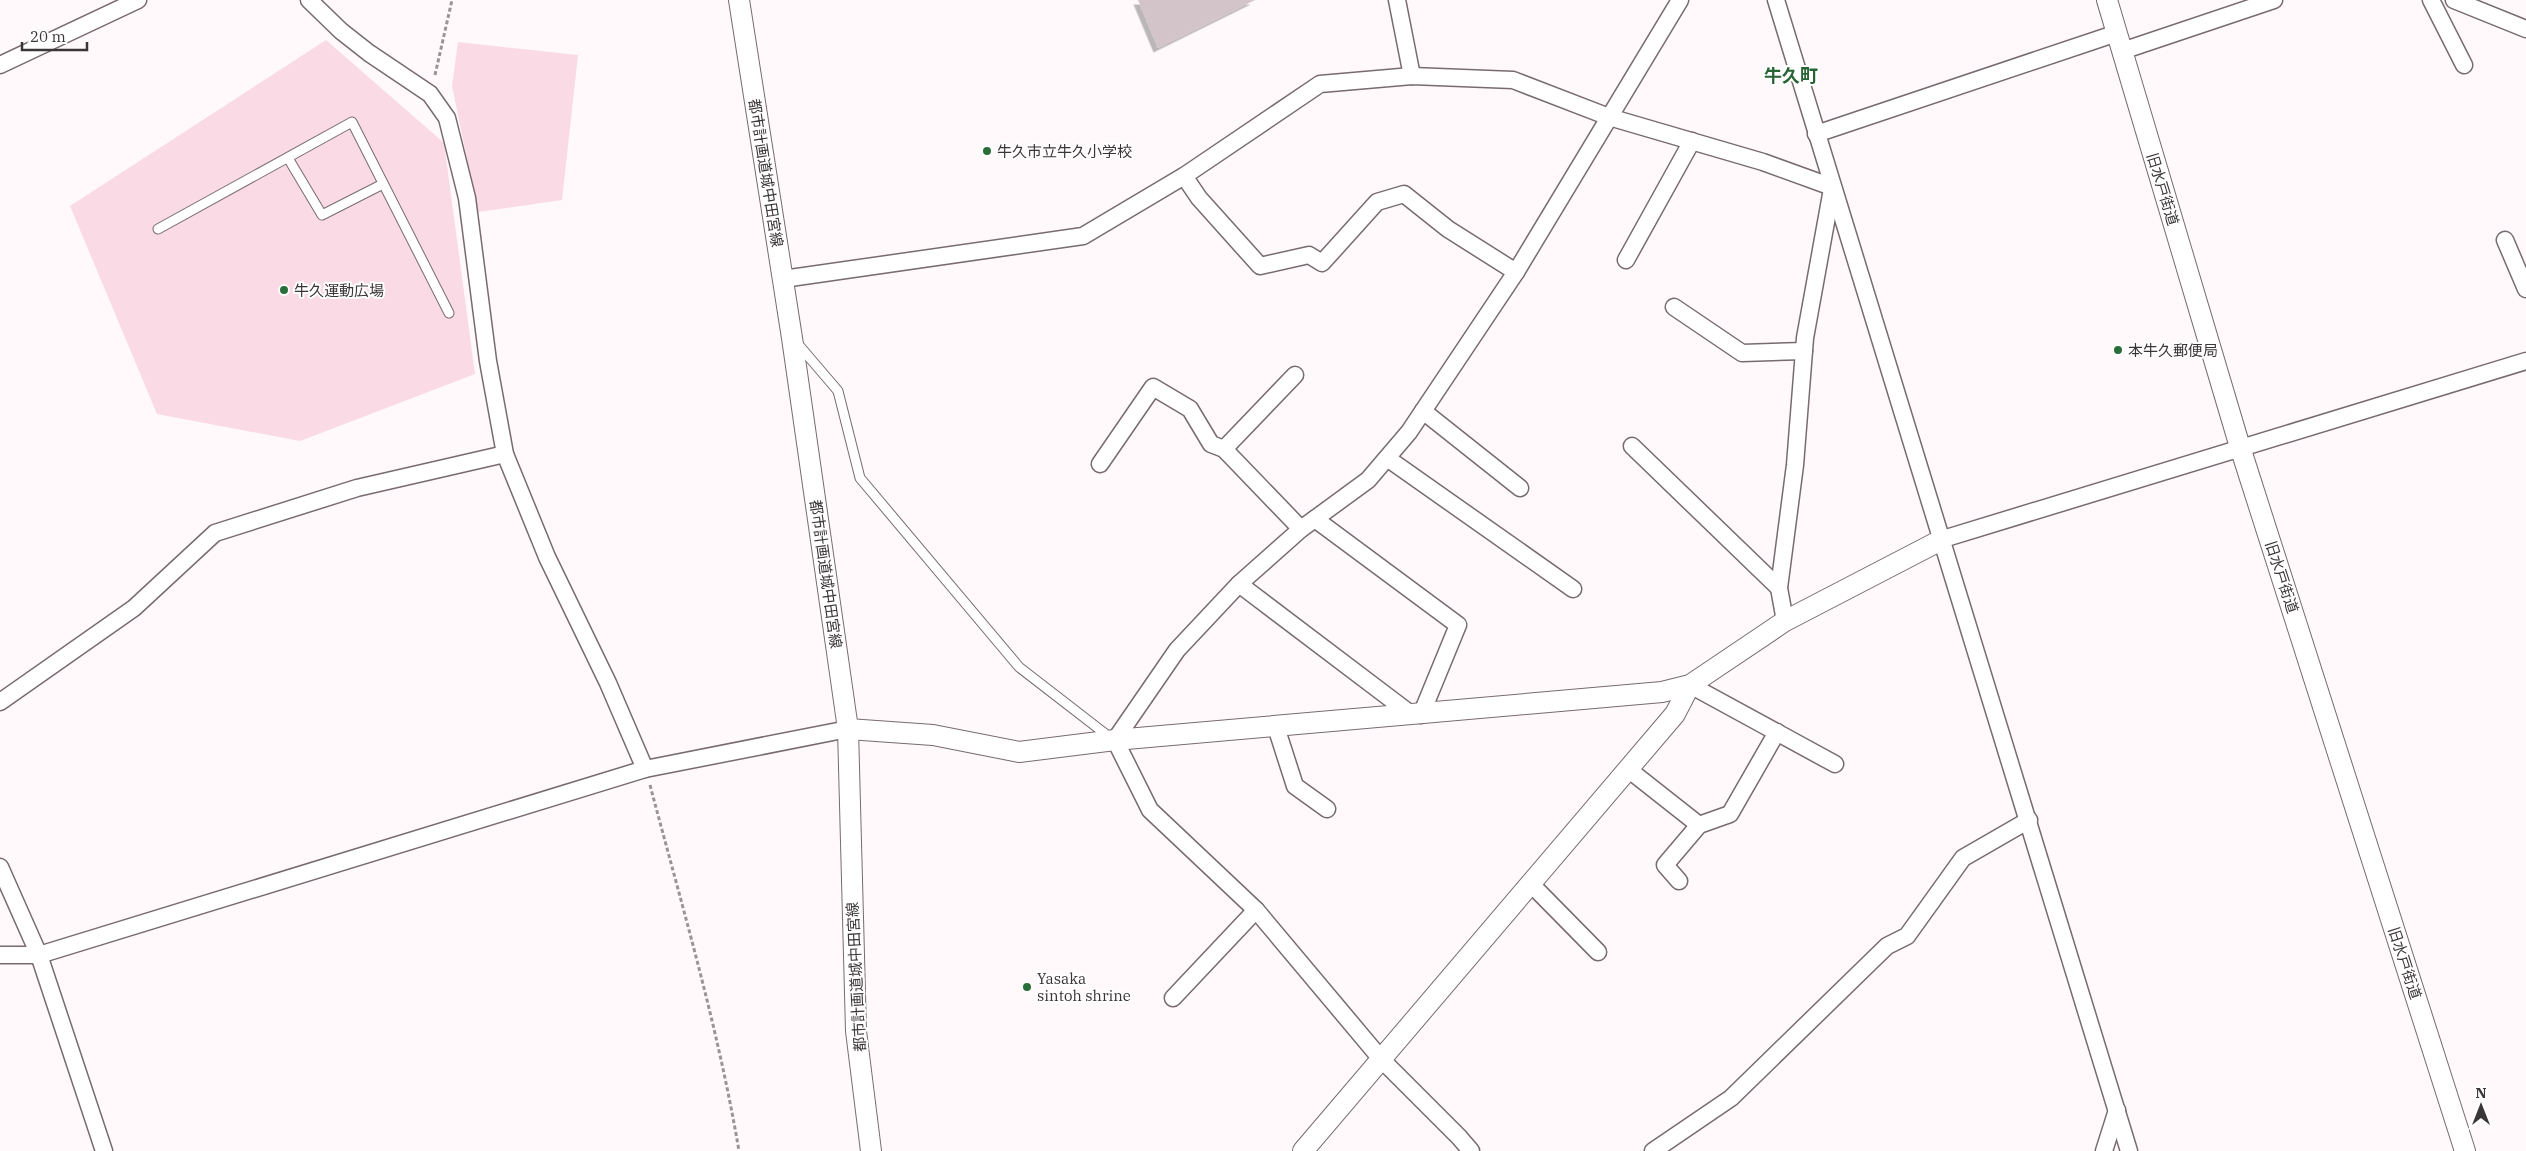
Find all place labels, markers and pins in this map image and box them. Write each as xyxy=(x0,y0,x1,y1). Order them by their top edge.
place label: 牛久市立牛久小学校 xyxy=(997,142,1132,161)
marker: 牛久市立牛久小学校 xyxy=(981,145,993,157)
place label: 牛久運動広場 xyxy=(294,281,384,300)
marker: 牛久運動広場 xyxy=(278,284,290,296)
place label: 本牛久郵便局 xyxy=(2128,341,2218,360)
marker: 本牛久郵便局 xyxy=(2112,344,2124,356)
place label: Yasaka sintoh shrine xyxy=(1037,969,1131,1005)
marker: Yasaka sintoh shrine xyxy=(1021,981,1033,993)

